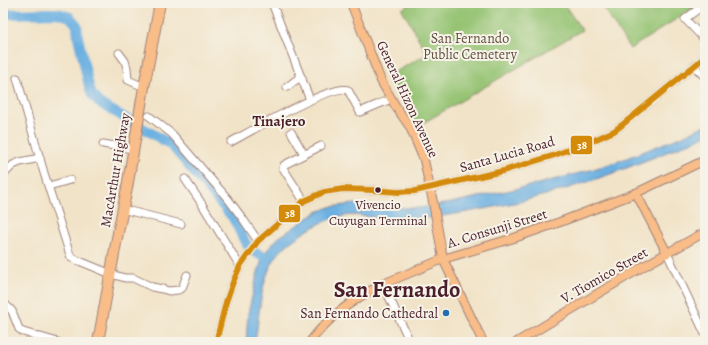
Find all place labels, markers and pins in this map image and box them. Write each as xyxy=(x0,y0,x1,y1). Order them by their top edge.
marker: Vivencio Cuyugan Terminal xyxy=(373,185,383,195)
place label: Vivencio Cuyugan Terminal xyxy=(329,196,427,229)
place label: San Fernando Cathedral xyxy=(300,304,439,323)
marker: San Fernando Cathedral xyxy=(441,308,451,318)

